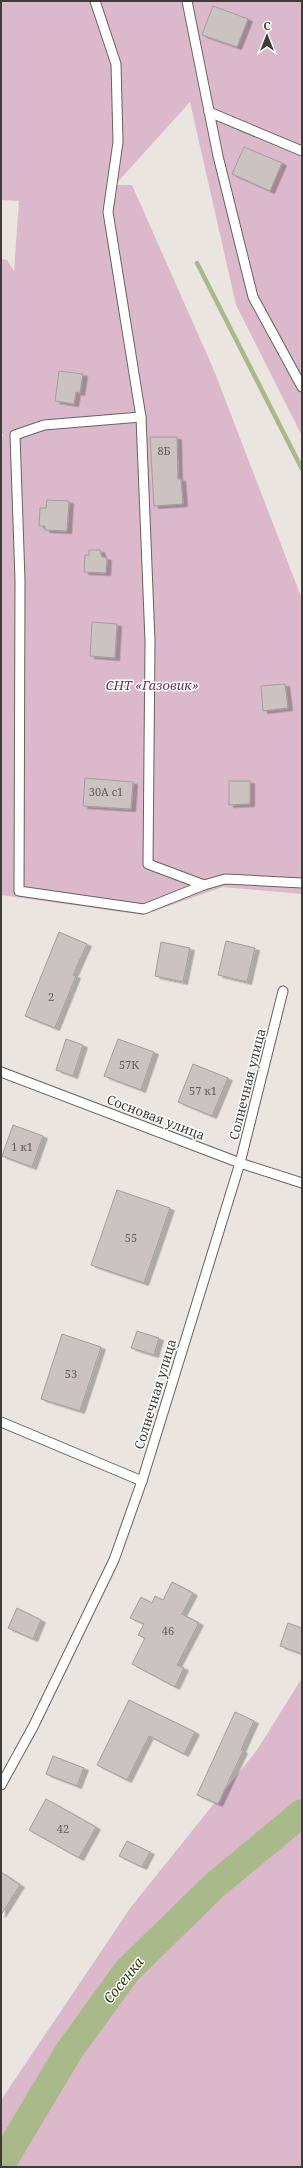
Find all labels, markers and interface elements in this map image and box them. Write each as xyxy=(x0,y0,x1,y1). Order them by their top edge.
north arrow xyxy=(247,16,287,56)
text: С xyxy=(263,18,271,33)
house number: 8Б xyxy=(157,443,171,458)
park label: СНТ «Газовик» xyxy=(105,676,199,694)
house number: 30А с1 xyxy=(89,784,123,799)
house number: 2 xyxy=(48,989,54,1004)
street label: Солнечная улица xyxy=(224,1026,270,1142)
house number: 57К xyxy=(119,1057,139,1072)
house number: 57 к1 xyxy=(189,1083,217,1098)
street label: Сосновая улица xyxy=(104,1090,208,1144)
house number: 1 к1 xyxy=(11,1139,33,1154)
house number: 55 xyxy=(125,1230,137,1245)
street label: Солнечная улица xyxy=(130,1337,180,1451)
house number: 53 xyxy=(65,1366,77,1381)
house number: 46 xyxy=(162,1623,174,1638)
house number: 42 xyxy=(57,1821,69,1836)
water label: Сосенка xyxy=(99,1953,148,2007)

